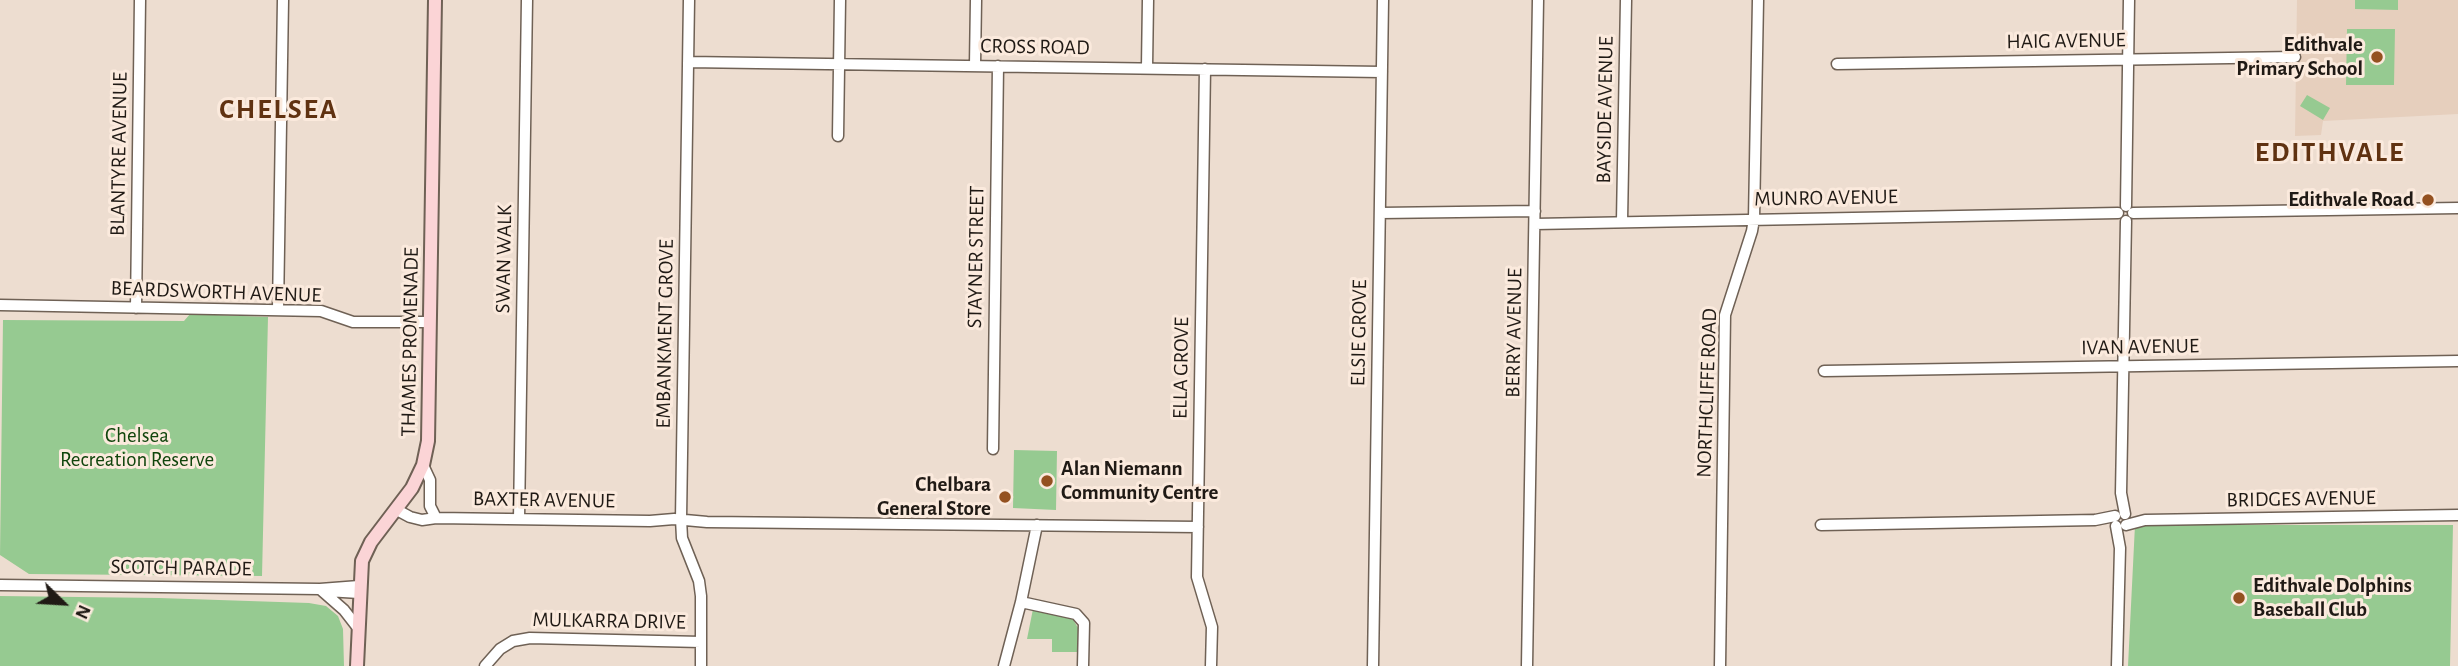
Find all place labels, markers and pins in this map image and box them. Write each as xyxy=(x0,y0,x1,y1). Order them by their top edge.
place label: Edithvale Primary School xyxy=(2236,32,2363,82)
marker: Edithvale Primary School xyxy=(2369,49,2385,65)
place label: Edithvale Road xyxy=(2288,187,2414,213)
marker: Edithvale Road xyxy=(2420,192,2436,208)
place label: Alan Niemann Community Centre xyxy=(1061,456,1218,506)
place label: Chelbara General Store xyxy=(877,472,991,522)
marker: Alan Niemann Community Centre xyxy=(1039,473,1055,489)
marker: Chelbara General Store xyxy=(997,489,1013,505)
place label: Edithvale Dolphins Baseball Club xyxy=(2253,573,2412,623)
marker: Edithvale Dolphins Baseball Club xyxy=(2231,590,2247,606)

